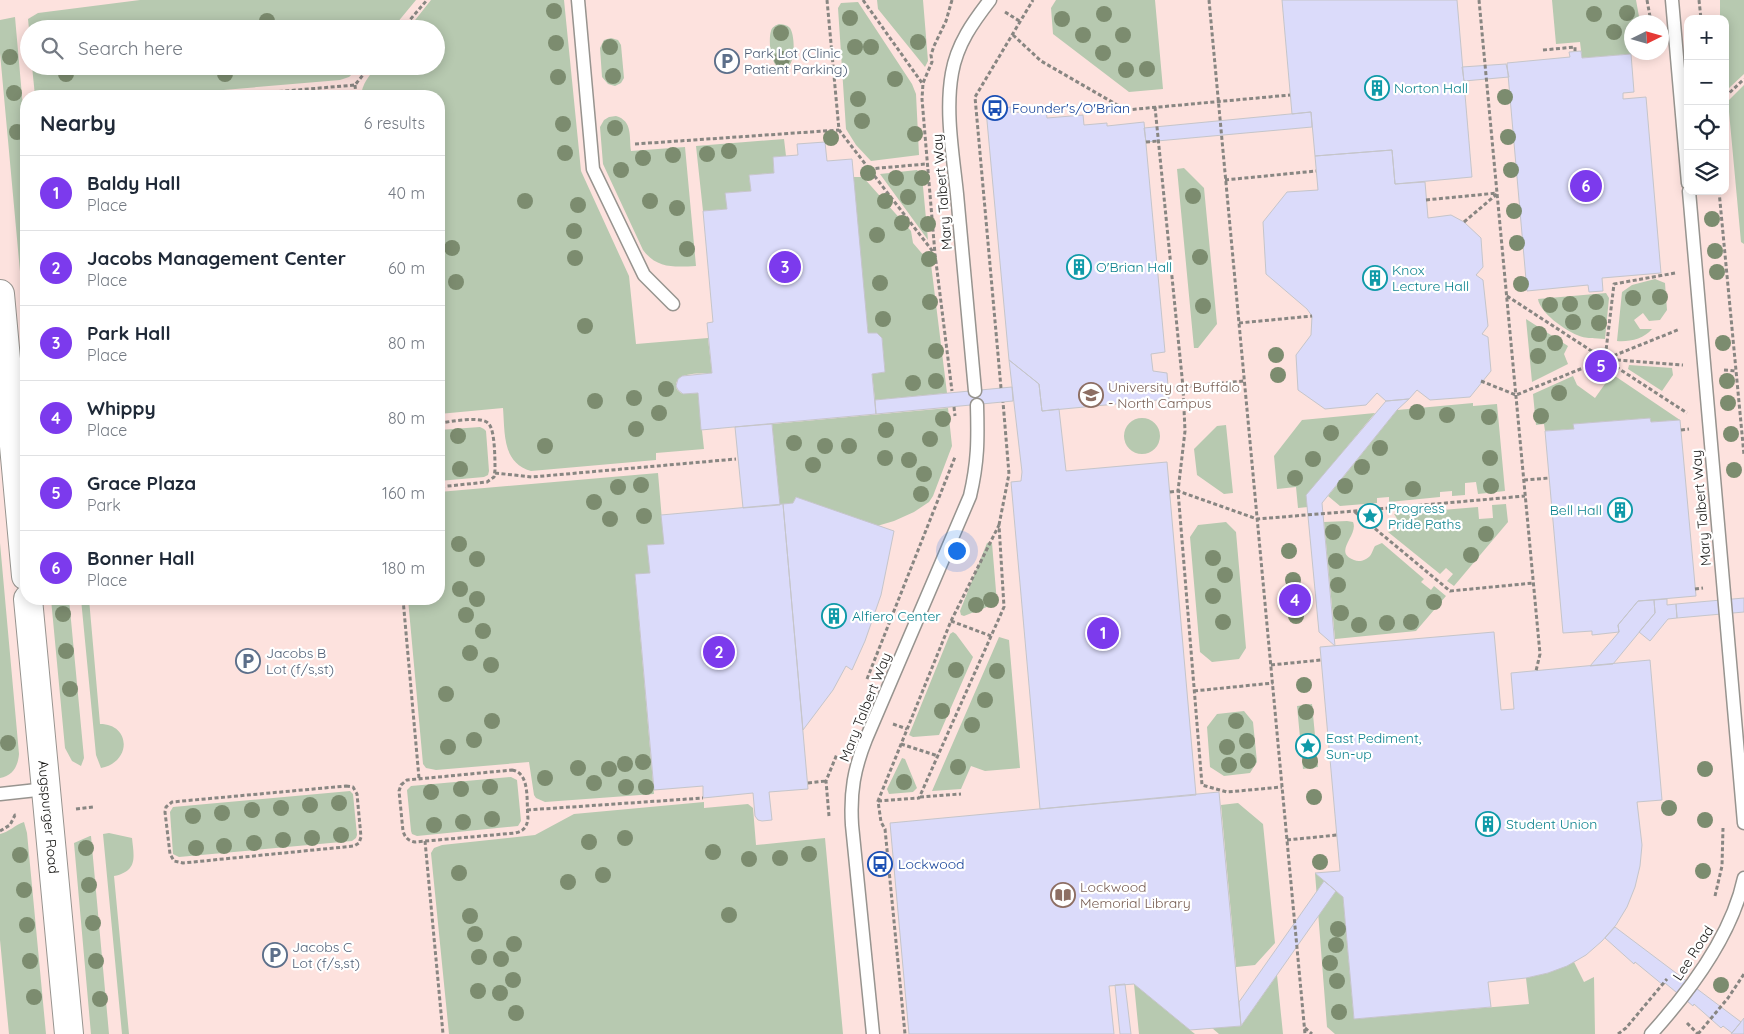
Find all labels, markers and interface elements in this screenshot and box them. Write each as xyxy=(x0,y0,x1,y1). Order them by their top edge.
north arrow xyxy=(1624,15,1669,60)
map controls xyxy=(1684,15,1729,195)
button: + xyxy=(1684,15,1729,60)
search box xyxy=(20,20,445,75)
icon: search xyxy=(38,34,66,62)
text: Search here xyxy=(78,36,183,60)
place label: Park Lot (Clinic Patient Parking) xyxy=(744,44,848,78)
parking icon: Park Lot (Clinic Patient Parking) xyxy=(714,48,740,74)
button: − xyxy=(1684,60,1729,105)
building icon: Norton Hall xyxy=(1364,75,1390,101)
place label: Norton Hall xyxy=(1394,79,1468,97)
bus stop icon: Founder's/O'Brian xyxy=(982,95,1008,121)
place label: Founder's/O'Brian xyxy=(1012,99,1130,117)
button: locate xyxy=(1684,105,1729,150)
text: Nearby xyxy=(40,110,116,136)
text: 6 results xyxy=(364,113,425,133)
street label: Mary Talbert Way xyxy=(928,133,956,251)
button: layers xyxy=(1684,150,1729,195)
pin: 6 xyxy=(1570,167,1602,205)
text: Baldy Hall xyxy=(87,171,181,195)
text: 1 xyxy=(53,183,59,203)
text: 40 m xyxy=(388,183,425,203)
text: Place xyxy=(87,195,127,215)
text: Jacobs Management Center xyxy=(87,246,346,270)
pin: 3 xyxy=(769,248,801,286)
building icon: O'Brian Hall xyxy=(1066,254,1092,280)
text: 2 xyxy=(51,258,61,278)
text: 60 m xyxy=(388,258,425,278)
place label: O'Brian Hall xyxy=(1096,258,1172,276)
place label: Knox Lecture Hall xyxy=(1392,261,1469,295)
building icon: Knox Lecture Hall xyxy=(1362,265,1388,291)
text: Place xyxy=(87,270,127,290)
text: Park Hall xyxy=(87,321,171,345)
text: 3 xyxy=(52,333,60,353)
text: 80 m xyxy=(388,333,425,353)
text: Place xyxy=(87,345,127,365)
pin: 5 xyxy=(1585,347,1617,385)
place label: University at Buffalo - North Campus xyxy=(1108,378,1240,412)
school or university icon: University at Buffalo - North Campus xyxy=(1078,382,1104,408)
text: Whippy xyxy=(87,396,156,420)
text: 4 xyxy=(51,408,61,428)
text: 80 m xyxy=(388,408,425,428)
text: Place xyxy=(87,420,127,440)
street label: Mary Talbert Way xyxy=(1687,449,1715,567)
text: Grace Plaza xyxy=(87,471,196,495)
text: 5 xyxy=(51,483,61,503)
text: 160 m xyxy=(382,483,425,503)
text: Park xyxy=(87,495,121,515)
building icon: Bell Hall xyxy=(1607,497,1633,523)
place label: Progress Pride Paths xyxy=(1388,499,1461,533)
place label: Bell Hall xyxy=(1550,501,1602,519)
place icon: Progress Pride Paths xyxy=(1357,503,1383,529)
your location xyxy=(944,538,970,564)
text: Bonner Hall xyxy=(87,546,195,570)
text: 6 xyxy=(52,558,60,578)
text: 180 m xyxy=(382,558,425,578)
text: Place xyxy=(87,570,127,590)
pin: 4 xyxy=(1279,581,1311,619)
building icon: Alfiero Center xyxy=(821,603,847,629)
place label: Alfiero Center xyxy=(852,607,941,625)
pin: 1 xyxy=(1087,614,1119,652)
pin: 2 xyxy=(703,633,735,671)
place label: Jacobs B Lot (f/s,st) xyxy=(266,644,334,678)
parking icon: Jacobs B Lot (f/s,st) xyxy=(235,648,261,674)
street label: Mary Talbert Way xyxy=(835,650,895,764)
place label: East Pediment, Sun-up xyxy=(1326,729,1422,763)
place icon: East Pediment, Sun-up xyxy=(1295,733,1321,759)
street label: Augspurger Road xyxy=(34,759,63,875)
building icon: Student Union xyxy=(1475,811,1501,837)
place label: Student Union xyxy=(1506,815,1597,833)
bus stop icon: Lockwood xyxy=(867,851,893,877)
place label: Lockwood xyxy=(898,855,965,873)
place label: Lockwood Memorial Library xyxy=(1080,878,1191,912)
library icon: Lockwood Memorial Library xyxy=(1050,882,1076,908)
street label: Lee Road xyxy=(1669,922,1717,984)
place label: Jacobs C Lot (f/s,st) xyxy=(292,938,360,972)
parking icon: Jacobs C Lot (f/s,st) xyxy=(262,942,288,968)

